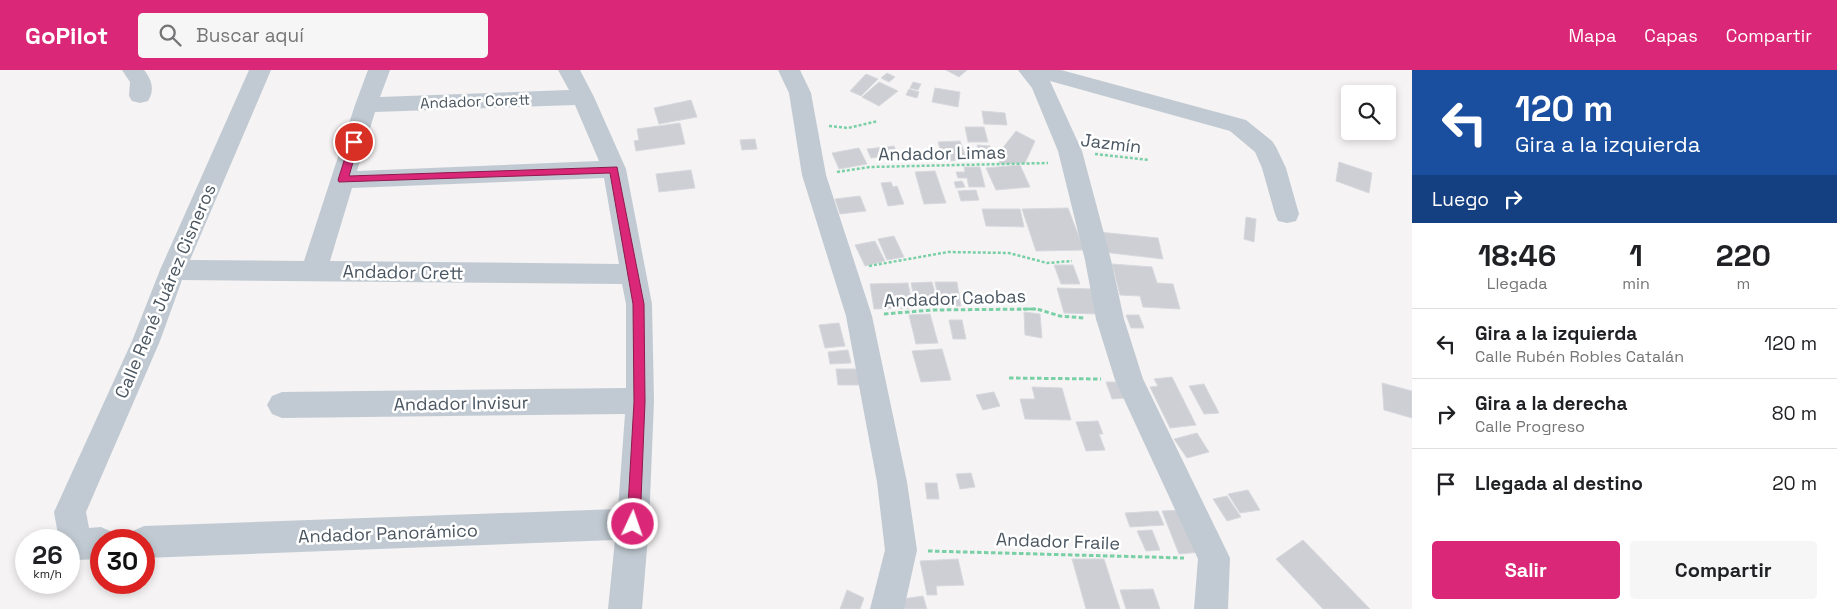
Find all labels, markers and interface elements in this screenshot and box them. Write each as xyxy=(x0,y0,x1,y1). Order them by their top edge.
search box xyxy=(138,13,488,58)
text: GoPilot xyxy=(25,20,108,51)
icon: search xyxy=(156,21,184,49)
text: Buscar aquí xyxy=(196,23,304,48)
text: Mapa xyxy=(1568,24,1616,47)
text: Capas xyxy=(1644,24,1698,47)
text: Compartir xyxy=(1726,24,1812,47)
map controls xyxy=(1341,85,1396,140)
button: search xyxy=(1341,85,1396,140)
text: 120 m xyxy=(1515,87,1613,131)
street label: Andador Corett xyxy=(420,90,531,112)
icon: left xyxy=(1432,90,1497,155)
pin xyxy=(333,121,375,163)
icon: arrive xyxy=(340,128,368,156)
street label: Jazmín xyxy=(1079,128,1143,158)
text: Gira a la izquierda xyxy=(1515,130,1700,158)
street label: Andador Limas xyxy=(878,140,1006,166)
street label: Calle René Juárez Cisneros xyxy=(109,180,221,402)
icon: right xyxy=(1499,185,1527,213)
text: Luego xyxy=(1432,187,1489,212)
text: 18:46 xyxy=(1478,236,1556,275)
text: 1 xyxy=(1629,236,1643,275)
text: 220 xyxy=(1716,236,1771,275)
street label: Andador Crett xyxy=(342,259,464,285)
text: Llegada xyxy=(1487,273,1548,294)
text: min xyxy=(1622,273,1650,294)
text: m xyxy=(1736,273,1750,294)
street label: Andador Caobas xyxy=(883,284,1027,312)
text: Gira a la izquierda xyxy=(1475,321,1637,346)
icon: left xyxy=(1432,330,1460,358)
text: 120 m xyxy=(1764,331,1817,356)
text: Calle Rubén Robles Catalán xyxy=(1475,346,1684,367)
street label: Andador Invisur xyxy=(393,390,529,416)
text: Gira a la derecha xyxy=(1475,391,1627,416)
icon: right xyxy=(1432,400,1460,428)
text: 80 m xyxy=(1772,401,1817,426)
text: Calle Progreso xyxy=(1475,416,1585,437)
icon: arrive xyxy=(1432,470,1460,498)
text: Llegada al destino xyxy=(1475,471,1643,496)
text: 20 m xyxy=(1772,471,1817,496)
position arrow xyxy=(606,497,658,549)
street label: Andador Panorámico xyxy=(298,518,478,548)
street label: Andador Fraile xyxy=(996,527,1120,555)
speed limit sign: 30 xyxy=(90,529,155,594)
text: 26 xyxy=(32,539,63,571)
button: Salir xyxy=(1432,541,1620,599)
button: Compartir xyxy=(1630,541,1817,599)
text: km/h xyxy=(33,566,62,582)

